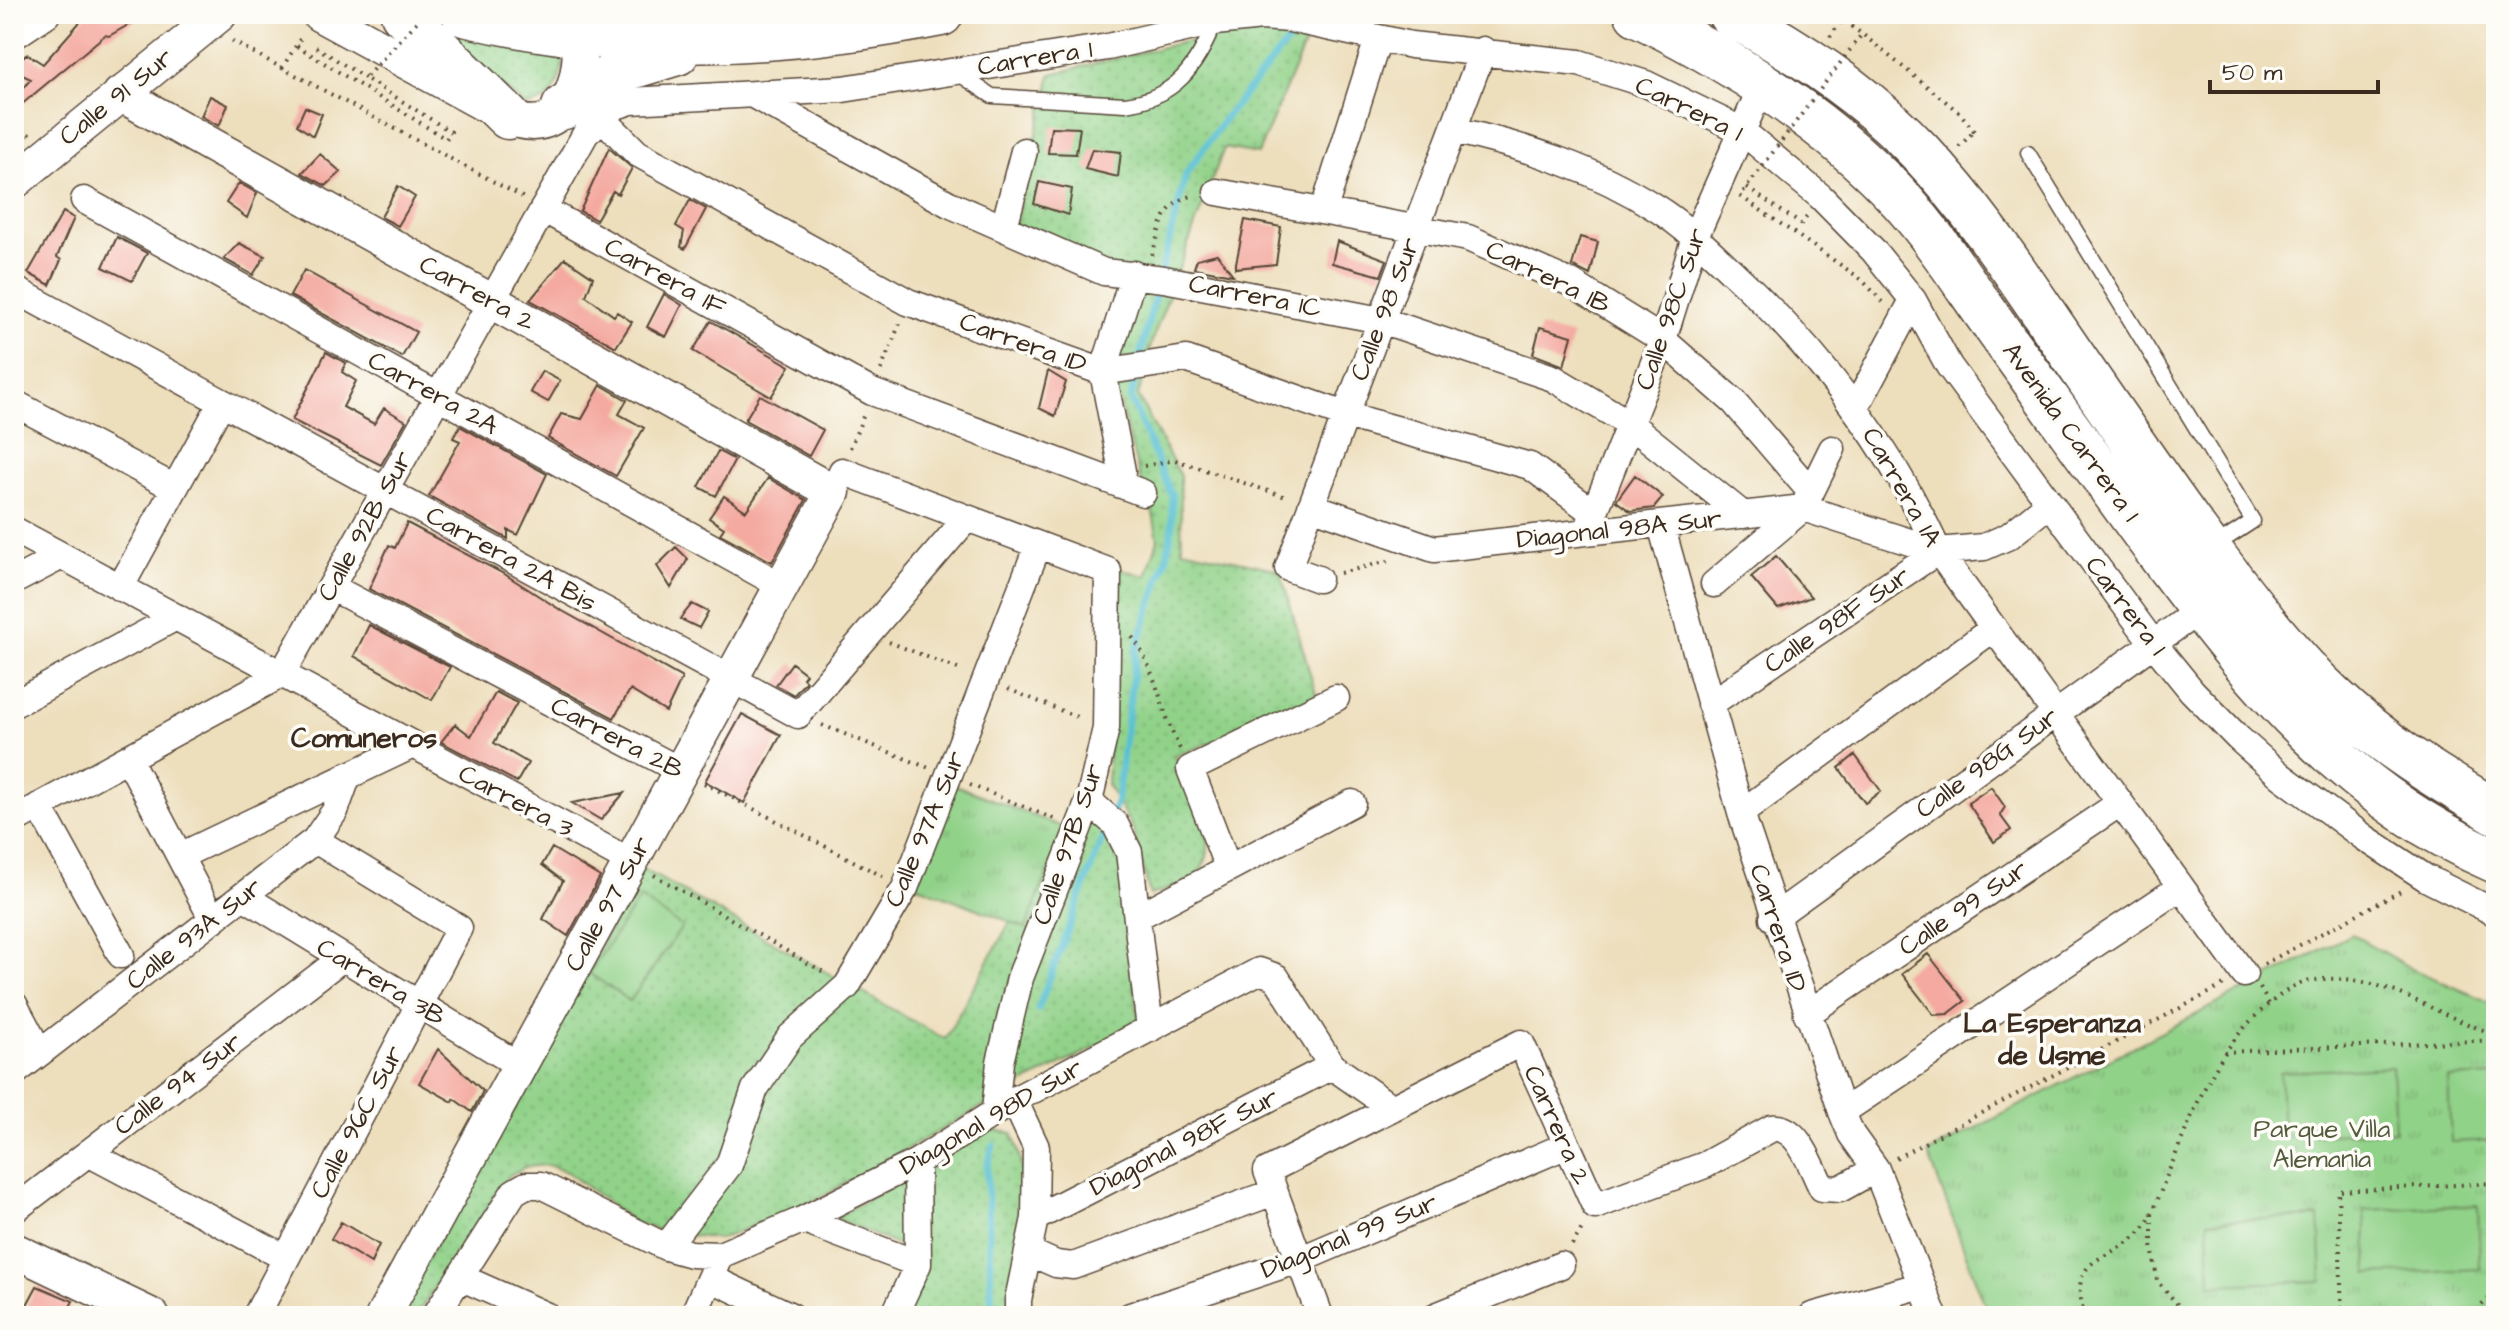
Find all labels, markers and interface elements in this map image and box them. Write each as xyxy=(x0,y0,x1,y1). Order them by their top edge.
street label: Carrera 1 xyxy=(975,31,1095,85)
street label: Calle 91 Sur xyxy=(51,40,181,154)
scale bar xyxy=(2210,44,2378,94)
text: 50 m xyxy=(2222,56,2283,90)
street label: Carrera 1 xyxy=(1629,67,1749,151)
street label: Calle 98C Sur xyxy=(1626,223,1716,395)
street label: Carrera 1F xyxy=(598,229,732,325)
street label: Carrera 1B xyxy=(1480,231,1616,323)
street label: Calle 98 Sur xyxy=(1341,232,1429,386)
street label: Carrera 2 xyxy=(413,246,541,340)
street label: Carrera 1C xyxy=(1186,266,1324,326)
street label: Carrera 1D xyxy=(955,303,1092,383)
street label: Avenida Carrera 1 xyxy=(1994,335,2148,529)
street label: Carrera 2A xyxy=(361,342,505,444)
street label: Carrera 1A xyxy=(1853,421,1951,554)
street label: Calle 92B Sur xyxy=(309,444,421,608)
street label: Carrera 2A Bis xyxy=(419,497,603,621)
street label: Diagonal 98A Sur xyxy=(1515,500,1723,560)
street label: Carrera 1 xyxy=(2077,549,2175,663)
street label: Calle 98F Sur xyxy=(1757,558,1917,682)
street label: Carrera 2B xyxy=(544,688,690,788)
street label: Calle 98G Sur xyxy=(1908,699,2066,827)
district label: Comuneros xyxy=(291,719,437,758)
street label: Calle 97A Sur xyxy=(876,745,974,913)
street label: Carrera 3 xyxy=(452,756,580,846)
street label: Calle 97B Sur xyxy=(1024,759,1112,929)
street label: Calle 97 Sur xyxy=(556,830,660,978)
street label: Calle 99 Sur xyxy=(1891,852,2035,964)
street label: Carrera 1D xyxy=(1740,859,1816,997)
street label: Calle 93A Sur xyxy=(118,869,270,999)
street label: Carrera 3B xyxy=(310,929,452,1035)
district label: La Esperanza de Usme xyxy=(1963,1004,2142,1075)
street label: Calle 94 Sur xyxy=(107,1024,249,1144)
street label: Calle 96C Sur xyxy=(302,1039,412,1205)
street label: Diagonal 98D Sur xyxy=(893,1050,1090,1186)
street label: Carrera 2 xyxy=(1515,1060,1599,1191)
street label: Diagonal 98F Sur xyxy=(1084,1079,1285,1207)
park label: Parque Villa Alemania xyxy=(2254,1111,2390,1177)
street label: Diagonal 99 Sur xyxy=(1256,1184,1443,1290)

